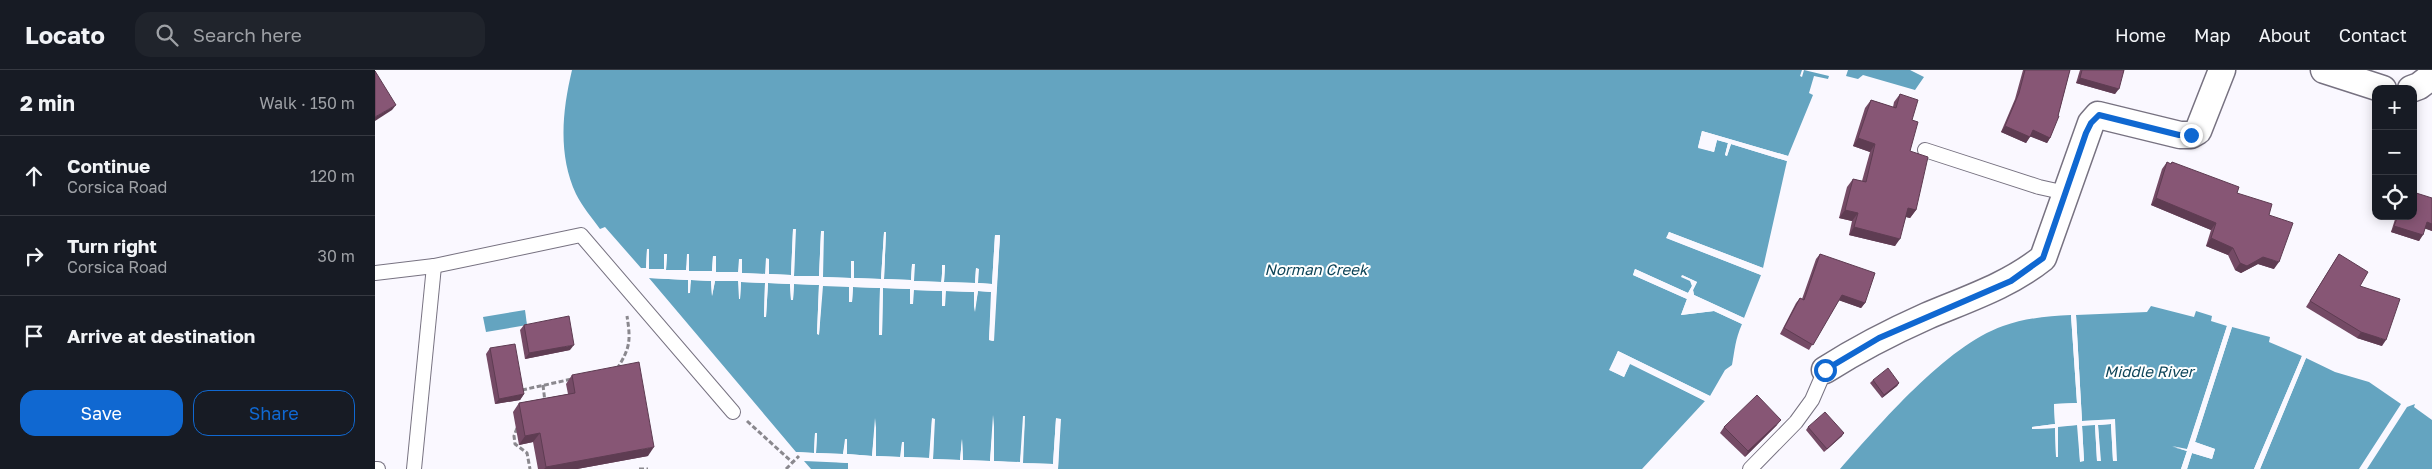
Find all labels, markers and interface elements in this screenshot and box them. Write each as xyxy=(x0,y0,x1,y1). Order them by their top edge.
search box xyxy=(135,12,485,57)
text: Locato xyxy=(25,20,105,49)
icon: search xyxy=(153,21,181,49)
text: Search here xyxy=(193,23,302,46)
text: Home xyxy=(2115,24,2166,46)
text: Map xyxy=(2194,24,2231,46)
text: About xyxy=(2259,24,2311,46)
text: Contact xyxy=(2339,24,2407,46)
map controls xyxy=(2372,85,2417,220)
button: + xyxy=(2372,85,2417,130)
text: 2 min xyxy=(20,90,75,116)
text: Walk · 150 m xyxy=(259,93,355,113)
route end xyxy=(2180,124,2203,147)
button: − xyxy=(2372,130,2417,175)
text: Continue xyxy=(67,154,150,177)
icon: ahead xyxy=(20,162,48,190)
text: 120 m xyxy=(310,166,355,186)
button: locate xyxy=(2372,175,2417,220)
text: Corsica Road xyxy=(67,177,167,197)
text: Turn right xyxy=(67,234,157,257)
icon: right xyxy=(20,242,48,270)
text: 30 m xyxy=(318,246,355,266)
text: Corsica Road xyxy=(67,257,167,277)
water label: Norman Creek xyxy=(1265,260,1369,278)
icon: arrive xyxy=(20,322,48,350)
text: Arrive at destination xyxy=(67,324,255,347)
route start xyxy=(1814,359,1837,382)
water label: Middle River xyxy=(2104,362,2196,380)
button: Save xyxy=(20,390,183,436)
button: Share xyxy=(193,390,355,436)

